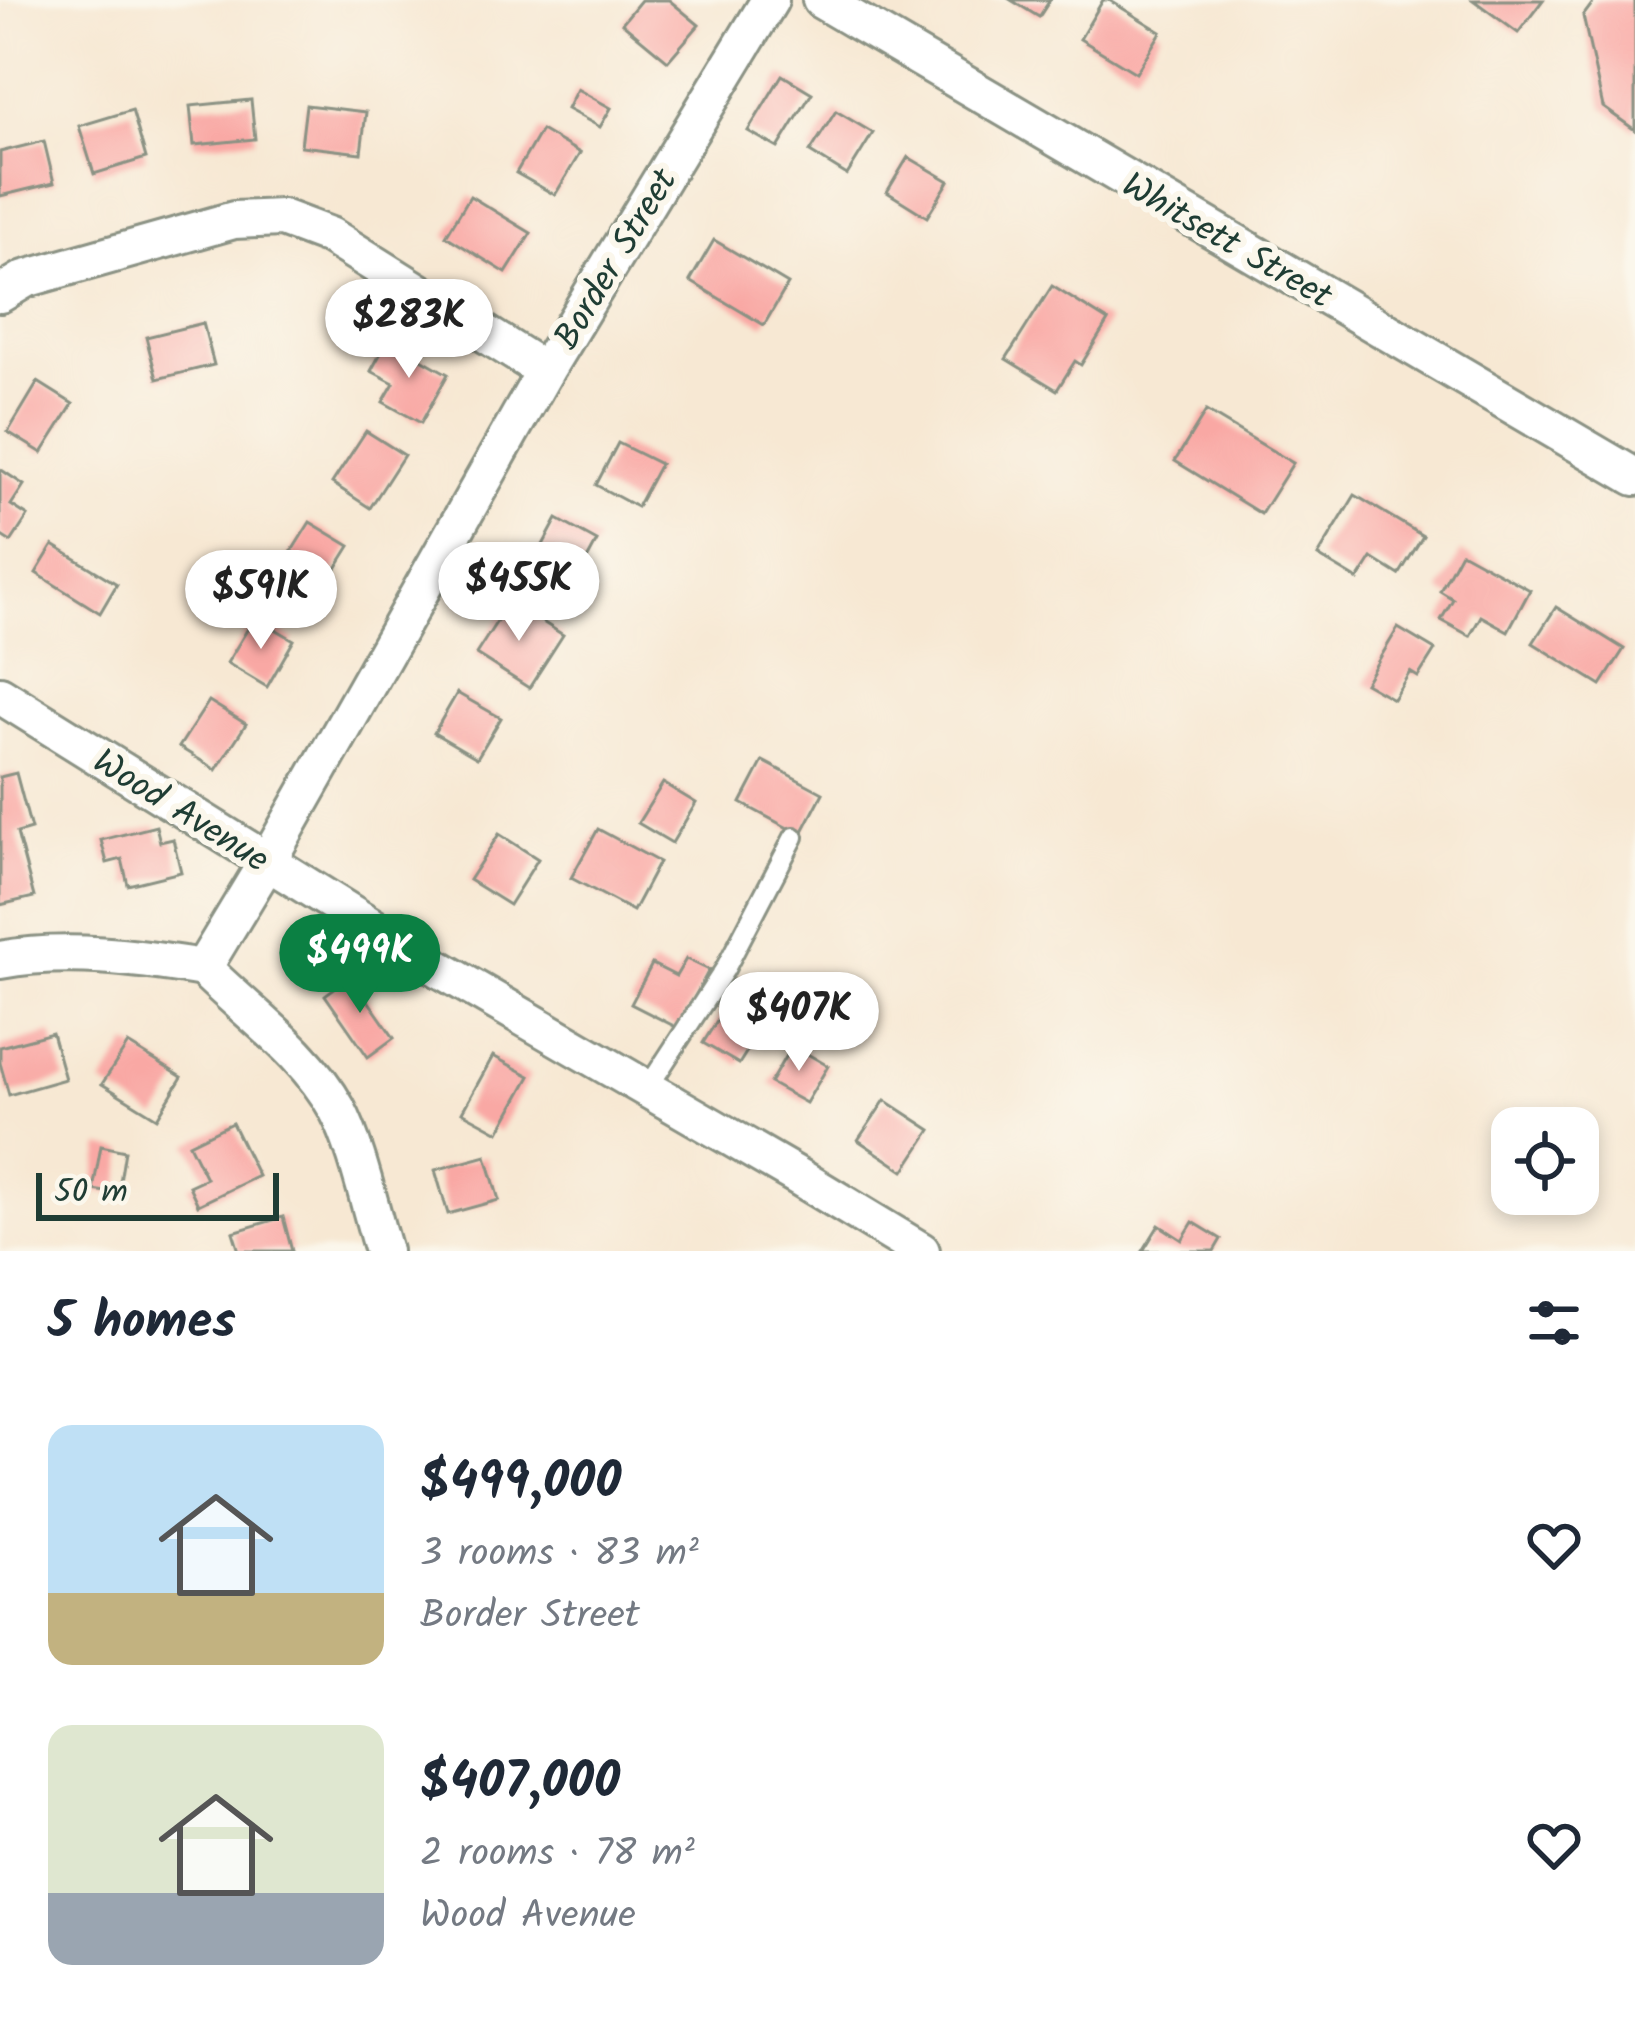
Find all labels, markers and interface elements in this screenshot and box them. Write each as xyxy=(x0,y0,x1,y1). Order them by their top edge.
street label: Border Street xyxy=(540,157,694,361)
street label: Whitsett Street xyxy=(1110,159,1343,326)
pin: $283K xyxy=(325,279,493,381)
text: $283K xyxy=(352,287,466,349)
pin: $455K xyxy=(435,542,603,644)
pin: $591K xyxy=(177,550,345,652)
text: $455K xyxy=(465,550,573,612)
text: $591K xyxy=(212,558,310,620)
street label: Wood Avenue xyxy=(81,735,280,889)
pin: $499K xyxy=(276,914,444,1016)
text: $499K xyxy=(306,922,414,984)
pin: $407K xyxy=(715,972,883,1074)
text: $407K xyxy=(746,980,852,1042)
map controls xyxy=(1491,1107,1599,1215)
button: locate xyxy=(1491,1107,1599,1215)
scale bar xyxy=(36,1167,279,1220)
text: 50 m xyxy=(54,1167,128,1220)
text: 5 homes xyxy=(48,1283,236,1364)
icon: filters xyxy=(1521,1290,1587,1356)
text: $499,000 xyxy=(420,1443,621,1524)
icon: home xyxy=(144,1473,288,1617)
icon: heart xyxy=(1521,1512,1587,1578)
text: 3 rooms · 83 m² xyxy=(420,1524,699,1586)
text: Border Street xyxy=(420,1586,640,1648)
text: $407,000 xyxy=(420,1743,620,1824)
icon: home xyxy=(144,1773,288,1917)
icon: heart xyxy=(1521,1812,1587,1878)
text: 2 rooms · 78 m² xyxy=(420,1824,695,1886)
text: Wood Avenue xyxy=(420,1886,636,1948)

